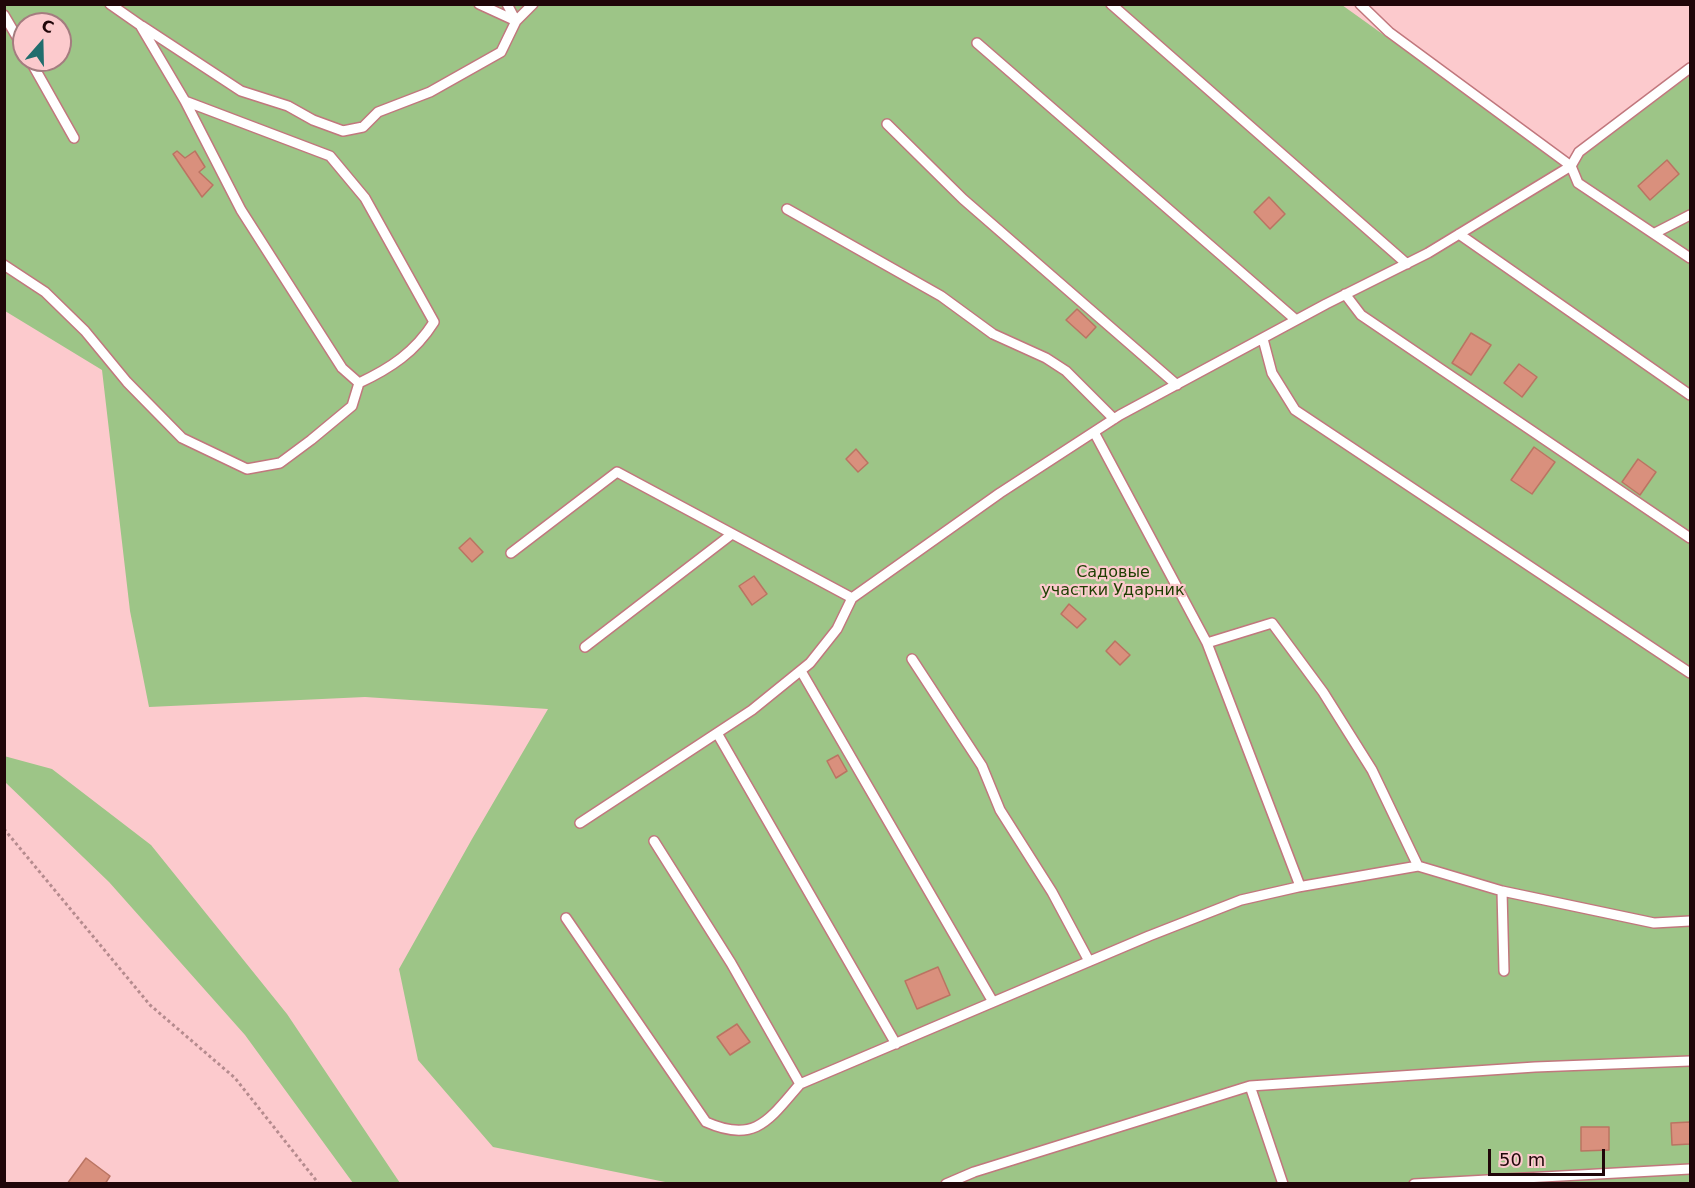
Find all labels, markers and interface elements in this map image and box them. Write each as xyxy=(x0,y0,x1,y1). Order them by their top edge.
north arrow xyxy=(12,12,72,72)
text: С xyxy=(39,16,56,37)
park label: Садовые участки Ударник xyxy=(1041,563,1185,601)
scale bar xyxy=(1491,1137,1608,1175)
text: 50 m xyxy=(1499,1149,1545,1170)

